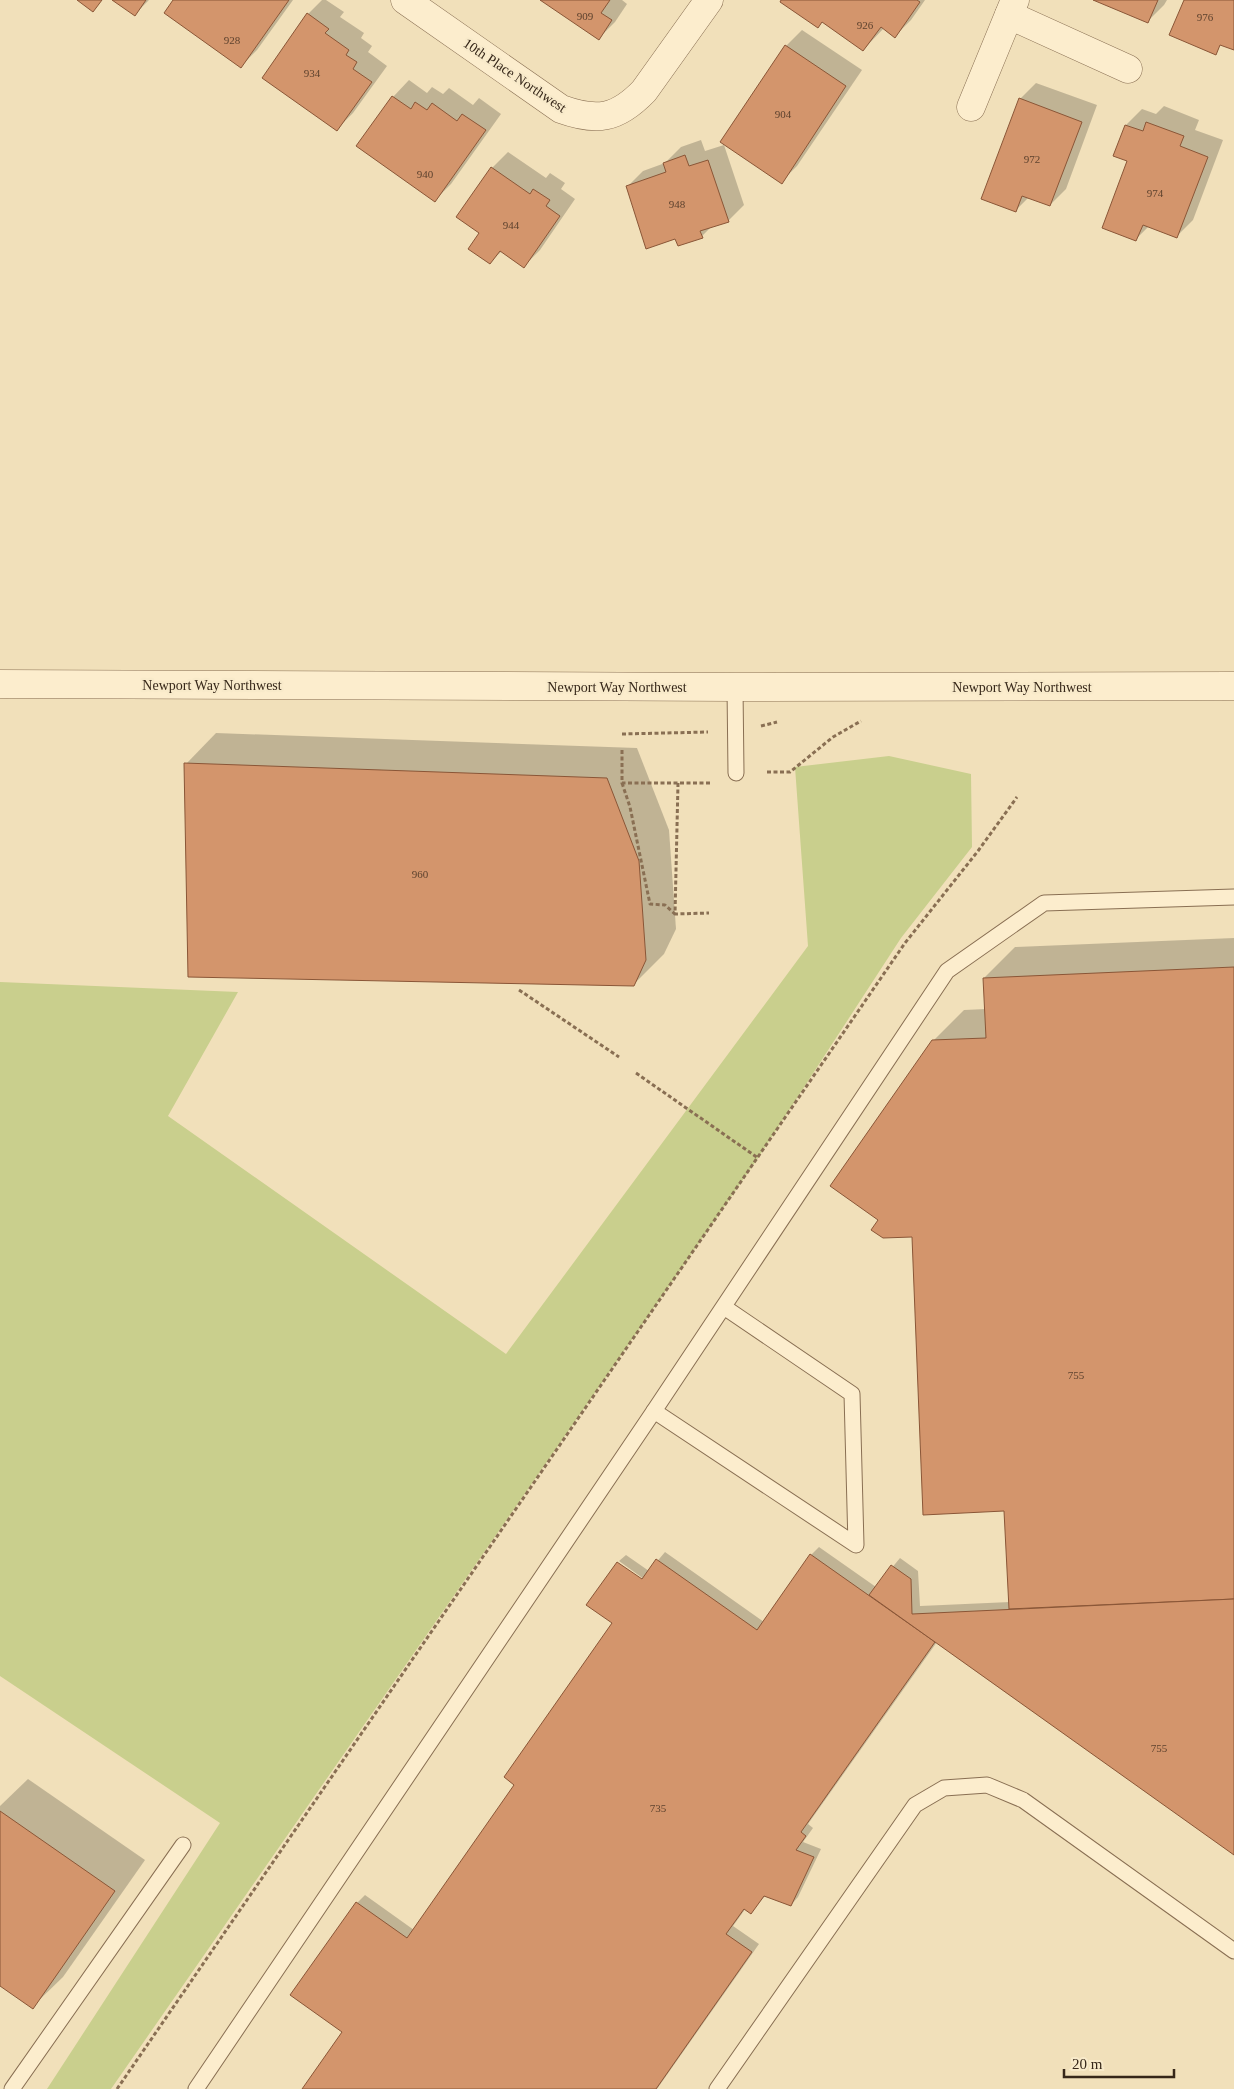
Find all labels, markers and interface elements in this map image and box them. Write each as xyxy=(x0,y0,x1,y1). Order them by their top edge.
house number: 909 xyxy=(577,10,594,22)
house number: 976 xyxy=(1197,11,1214,23)
house number: 926 xyxy=(857,19,874,31)
house number: 928 xyxy=(224,34,241,46)
street label: 10th Place Northwest xyxy=(461,35,569,115)
house number: 934 xyxy=(304,67,321,79)
house number: 904 xyxy=(775,108,792,120)
house number: 972 xyxy=(1024,153,1040,165)
house number: 940 xyxy=(417,168,434,180)
house number: 974 xyxy=(1147,187,1164,199)
house number: 948 xyxy=(669,198,686,210)
house number: 944 xyxy=(503,219,520,231)
street label: Newport Way Northwest xyxy=(142,678,282,693)
street label: Newport Way Northwest xyxy=(547,680,687,695)
street label: Newport Way Northwest xyxy=(952,680,1092,695)
house number: 960 xyxy=(412,868,429,880)
house number: 755 xyxy=(1068,1369,1085,1381)
house number: 755 xyxy=(1151,1742,1168,1754)
house number: 735 xyxy=(650,1802,667,1814)
scale bar xyxy=(1064,2046,1174,2078)
text: 20 m xyxy=(1072,2056,1103,2072)

